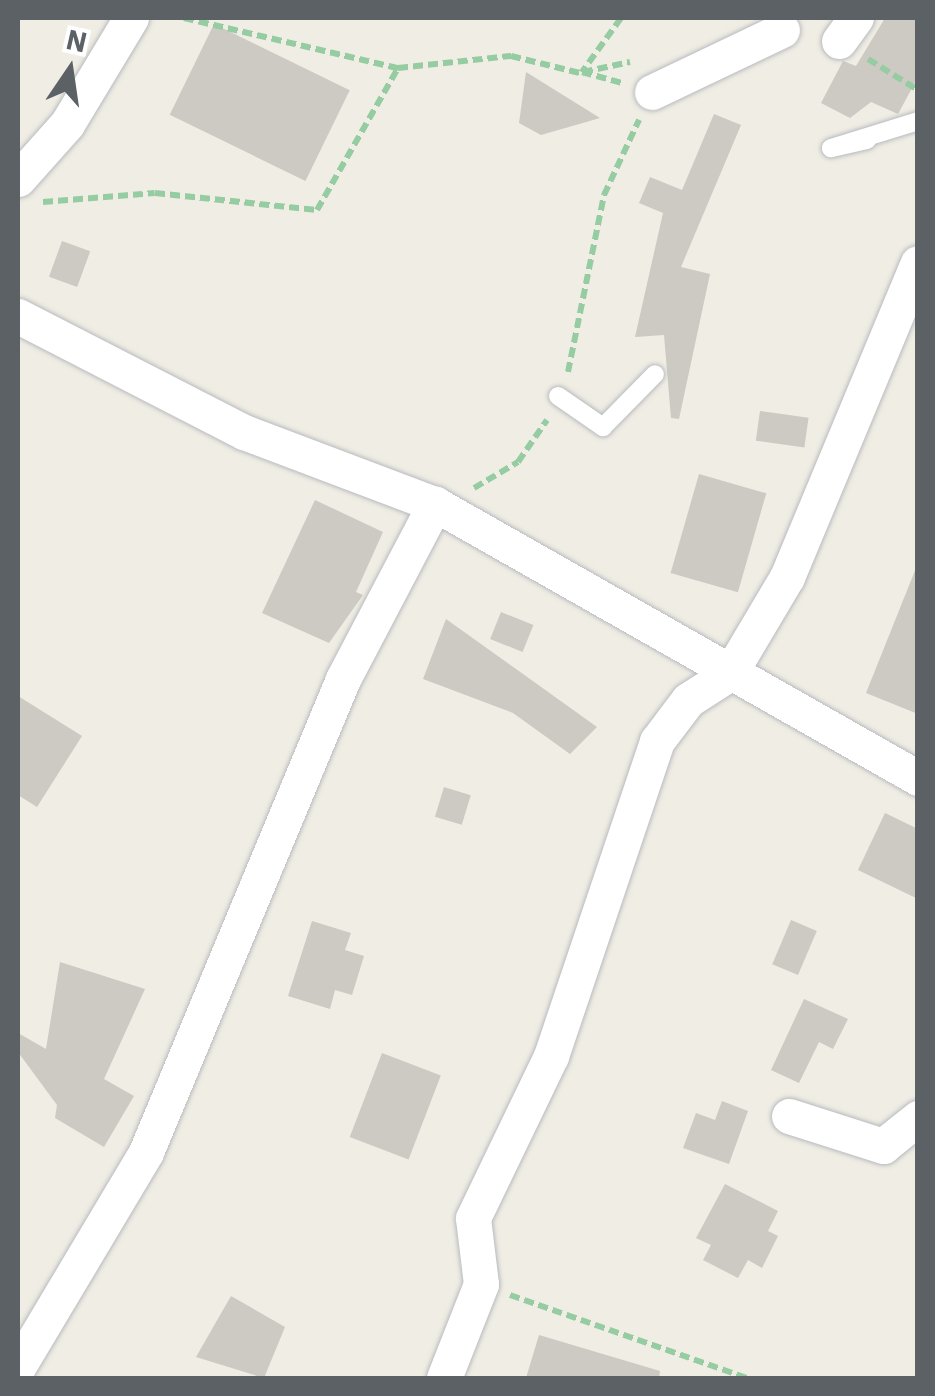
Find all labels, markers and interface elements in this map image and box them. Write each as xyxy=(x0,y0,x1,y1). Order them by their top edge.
north arrow xyxy=(20,20,120,120)
text: N xyxy=(63,20,91,61)

